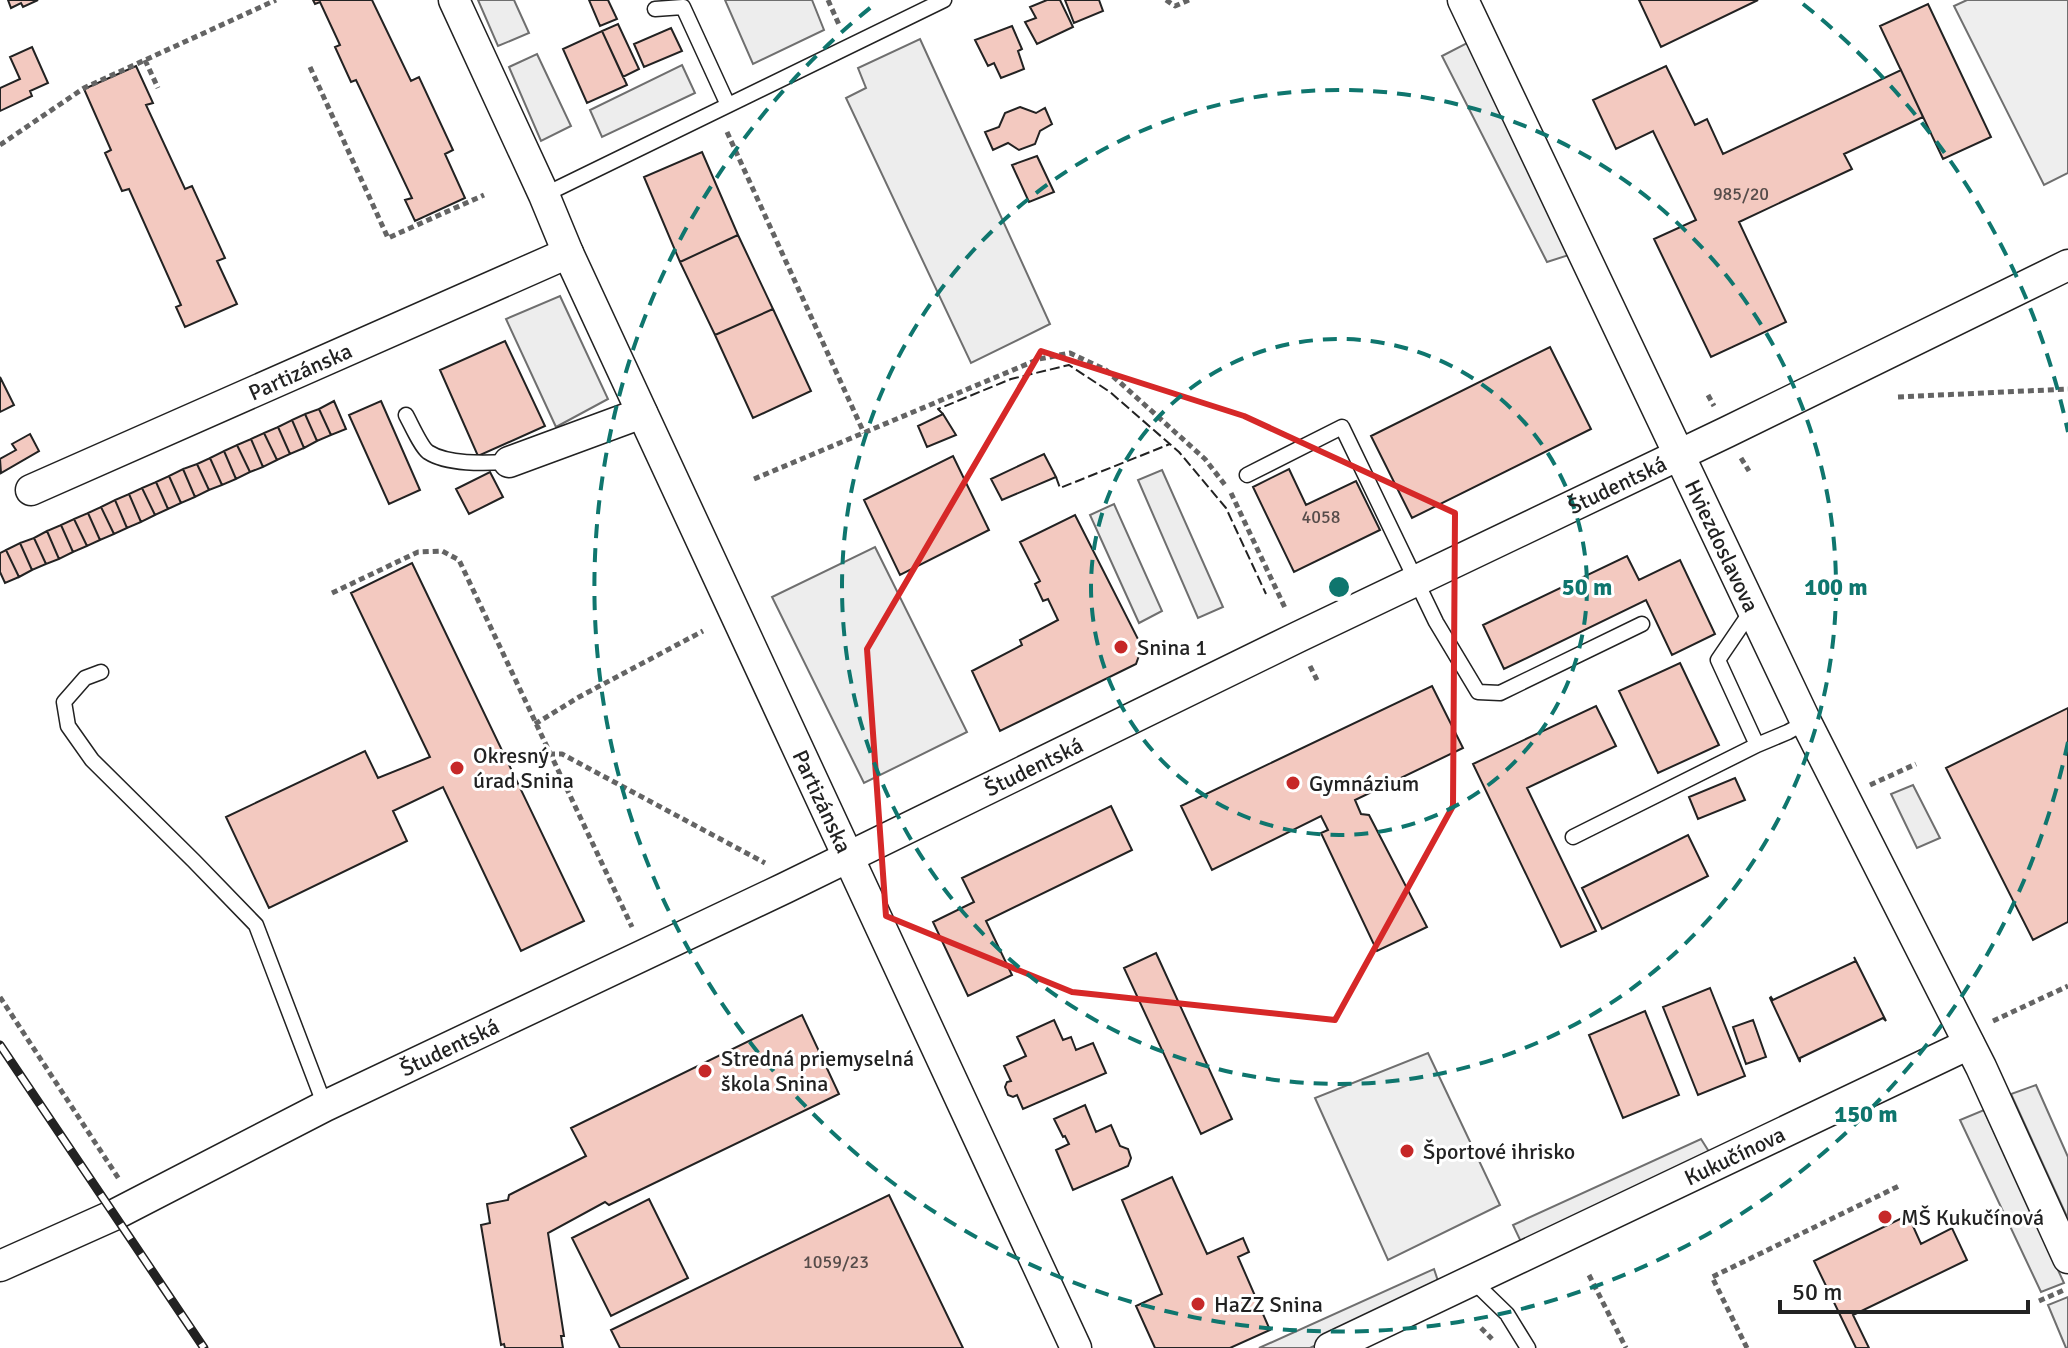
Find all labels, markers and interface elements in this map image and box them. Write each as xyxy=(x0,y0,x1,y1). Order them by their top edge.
house number: 985/20 xyxy=(1713,183,1769,205)
street label: Partizánska xyxy=(244,337,356,406)
street label: Študentská xyxy=(1563,450,1671,520)
street label: Hviezdoslavova xyxy=(1679,475,1765,616)
house number: 4058 xyxy=(1302,506,1340,528)
text: 50 m xyxy=(1562,572,1612,602)
text: 100 m xyxy=(1804,572,1868,602)
centre of rings xyxy=(1325,573,1353,601)
place label: Snina 1 xyxy=(1137,634,1207,661)
marker: Snina 1 xyxy=(1112,638,1130,656)
street label: Študentská xyxy=(980,731,1087,802)
place label: Okresný úrad Snina xyxy=(473,742,574,794)
street label: Partizánska xyxy=(787,746,858,857)
marker: Okresný úrad Snina xyxy=(448,759,466,777)
place label: Gymnázium xyxy=(1309,770,1419,797)
marker: Gymnázium xyxy=(1284,774,1302,792)
street label: Študentská xyxy=(396,1012,503,1082)
place label: Stredná priemyselná škola Snina xyxy=(721,1045,914,1097)
marker: Stredná priemyselná škola Snina xyxy=(696,1062,714,1080)
text: 150 m xyxy=(1834,1099,1898,1129)
street label: Kukučínova xyxy=(1680,1120,1789,1191)
place label: Športové ihrisko xyxy=(1423,1138,1575,1165)
marker: Športové ihrisko xyxy=(1398,1142,1416,1160)
place label: MŠ Kukučínová xyxy=(1901,1204,2044,1231)
marker: MŠ Kukučínová xyxy=(1876,1208,1894,1226)
house number: 1059/23 xyxy=(803,1251,869,1273)
scale bar xyxy=(1780,1264,2028,1314)
text: 50 m xyxy=(1792,1277,1842,1307)
place label: HaZZ Snina xyxy=(1214,1291,1323,1318)
marker: HaZZ Snina xyxy=(1189,1295,1207,1313)

